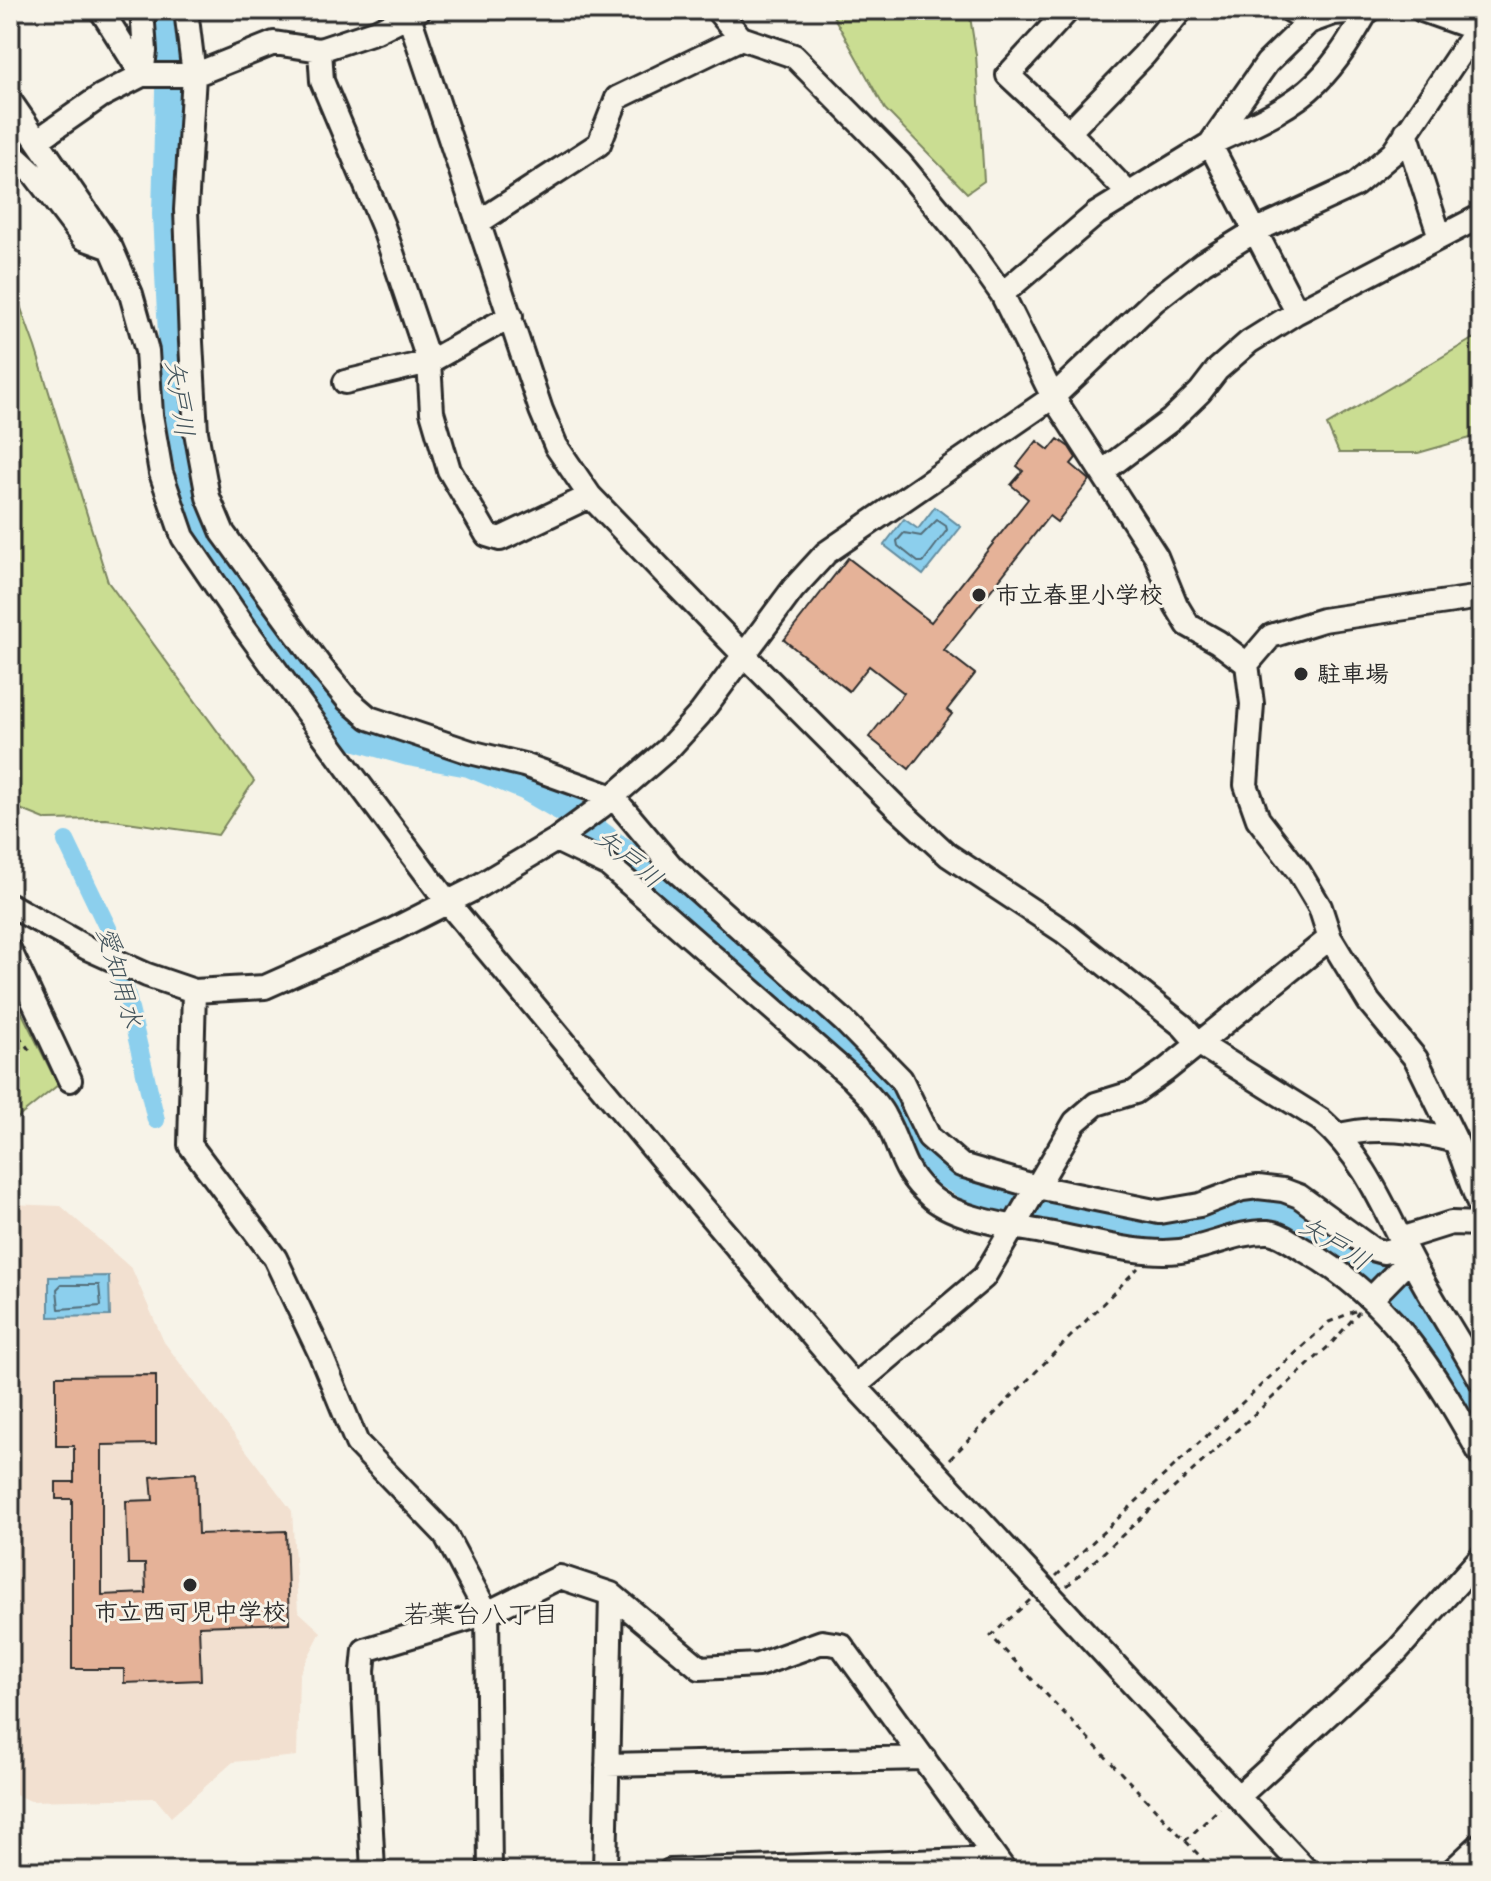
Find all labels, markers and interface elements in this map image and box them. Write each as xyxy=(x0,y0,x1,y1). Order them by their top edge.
water label: 矢戸川 xyxy=(158,357,203,439)
place label: 市立春里小学校 xyxy=(995,579,1163,611)
marker: 市立春里小学校 xyxy=(970,586,988,604)
place label: 駐車場 xyxy=(1317,658,1389,690)
marker: 駐車場 xyxy=(1292,665,1310,683)
water label: 矢戸川 xyxy=(588,819,671,896)
water label: 愛知用水 xyxy=(89,922,152,1032)
water label: 矢戸川 xyxy=(1293,1207,1378,1278)
marker: 市立西可児中学校 xyxy=(181,1576,199,1594)
place label: 市立西可児中学校 xyxy=(94,1596,286,1628)
district label: 若葉台八丁目 xyxy=(403,1596,559,1631)

